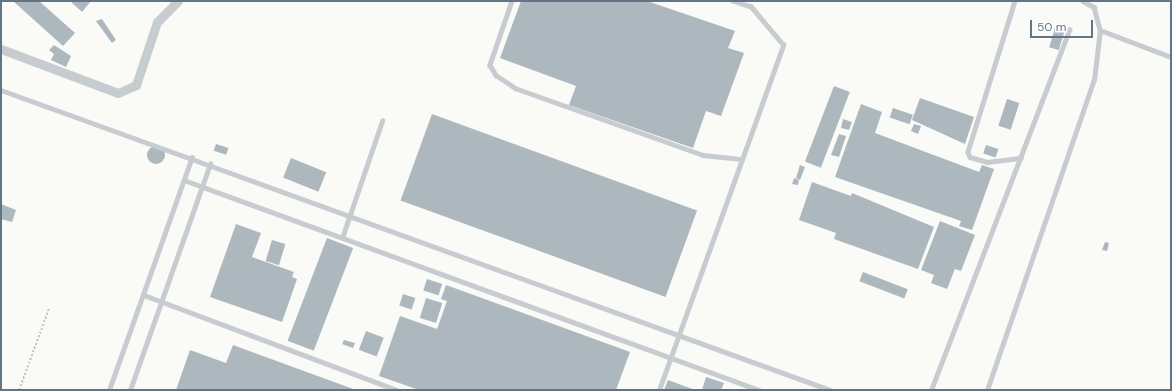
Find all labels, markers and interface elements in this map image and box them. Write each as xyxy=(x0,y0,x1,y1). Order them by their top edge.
scale bar xyxy=(1032,12,1095,38)
text: 50 m xyxy=(1037,19,1066,35)

